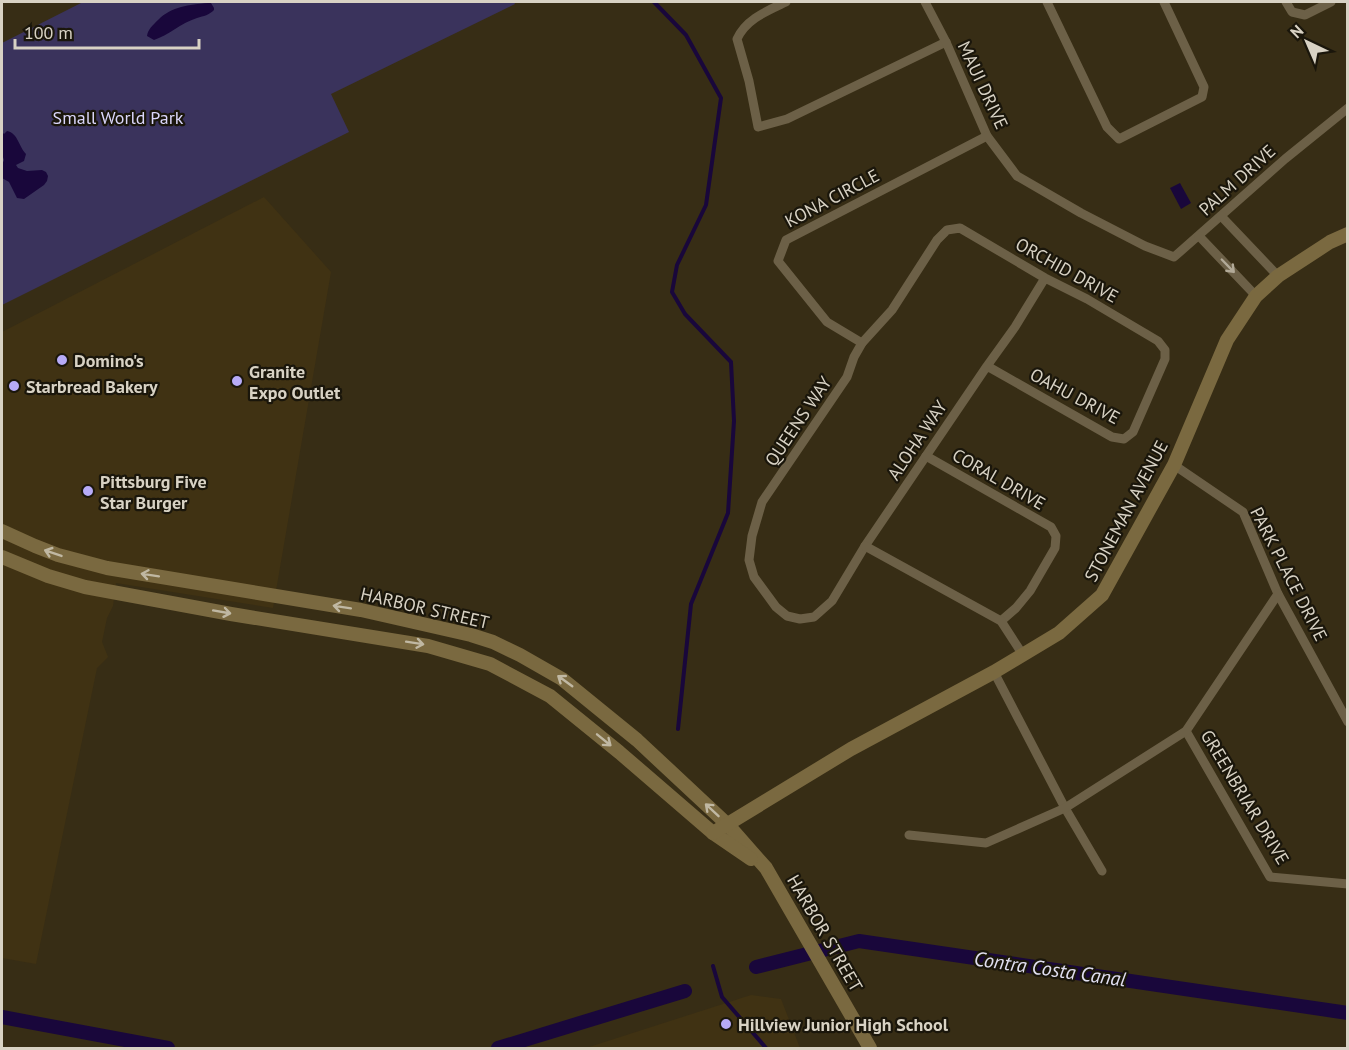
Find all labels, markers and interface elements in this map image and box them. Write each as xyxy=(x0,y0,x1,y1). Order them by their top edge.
scale bar xyxy=(15,12,200,50)
north arrow xyxy=(1277,12,1337,72)
text: N xyxy=(1286,20,1307,42)
text: 100 m xyxy=(24,21,73,44)
street label: MAUI DRIVE xyxy=(953,37,1013,133)
park label: Small World Park xyxy=(53,106,184,129)
street label: PALM DRIVE xyxy=(1194,140,1280,220)
street label: KONA CIRCLE xyxy=(781,163,883,233)
street label: ORCHID DRIVE xyxy=(1012,232,1122,308)
one-way arrow xyxy=(1220,259,1235,274)
place label: Domino's xyxy=(74,349,144,372)
marker: Domino's xyxy=(55,353,69,367)
place label: Granite Expo Outlet xyxy=(249,360,341,404)
street label: OAHU DRIVE xyxy=(1026,363,1124,429)
street label: QUEENS WAY xyxy=(760,372,836,470)
marker: Granite Expo Outlet xyxy=(230,374,244,388)
place label: Starbread Bakery xyxy=(26,375,158,398)
marker: Starbread Bakery xyxy=(7,379,21,393)
street label: ALOHA WAY xyxy=(882,396,952,484)
street label: STONEMAN AVENUE xyxy=(1079,436,1173,586)
street label: CORAL DRIVE xyxy=(948,443,1050,515)
place label: Pittsburg Five Star Burger xyxy=(100,470,207,514)
marker: Pittsburg Five Star Burger xyxy=(81,484,95,498)
street label: PARK PLACE DRIVE xyxy=(1245,503,1333,645)
one-way arrow xyxy=(44,546,63,557)
one-way arrow xyxy=(141,569,160,580)
street label: HARBOR STREET xyxy=(358,582,492,634)
one-way arrow xyxy=(333,601,353,612)
one-way arrow xyxy=(212,607,231,618)
one-way arrow xyxy=(404,638,424,649)
one-way arrow xyxy=(557,675,573,688)
street label: GREENBRIAR DRIVE xyxy=(1196,725,1294,869)
one-way arrow xyxy=(596,733,612,746)
one-way arrow xyxy=(704,803,719,817)
street label: HARBOR STREET xyxy=(782,870,868,996)
water label: Contra Costa Canal xyxy=(972,945,1128,993)
place label: Hillview Junior High School xyxy=(738,1013,949,1036)
marker: Hillview Junior High School xyxy=(719,1017,733,1031)

